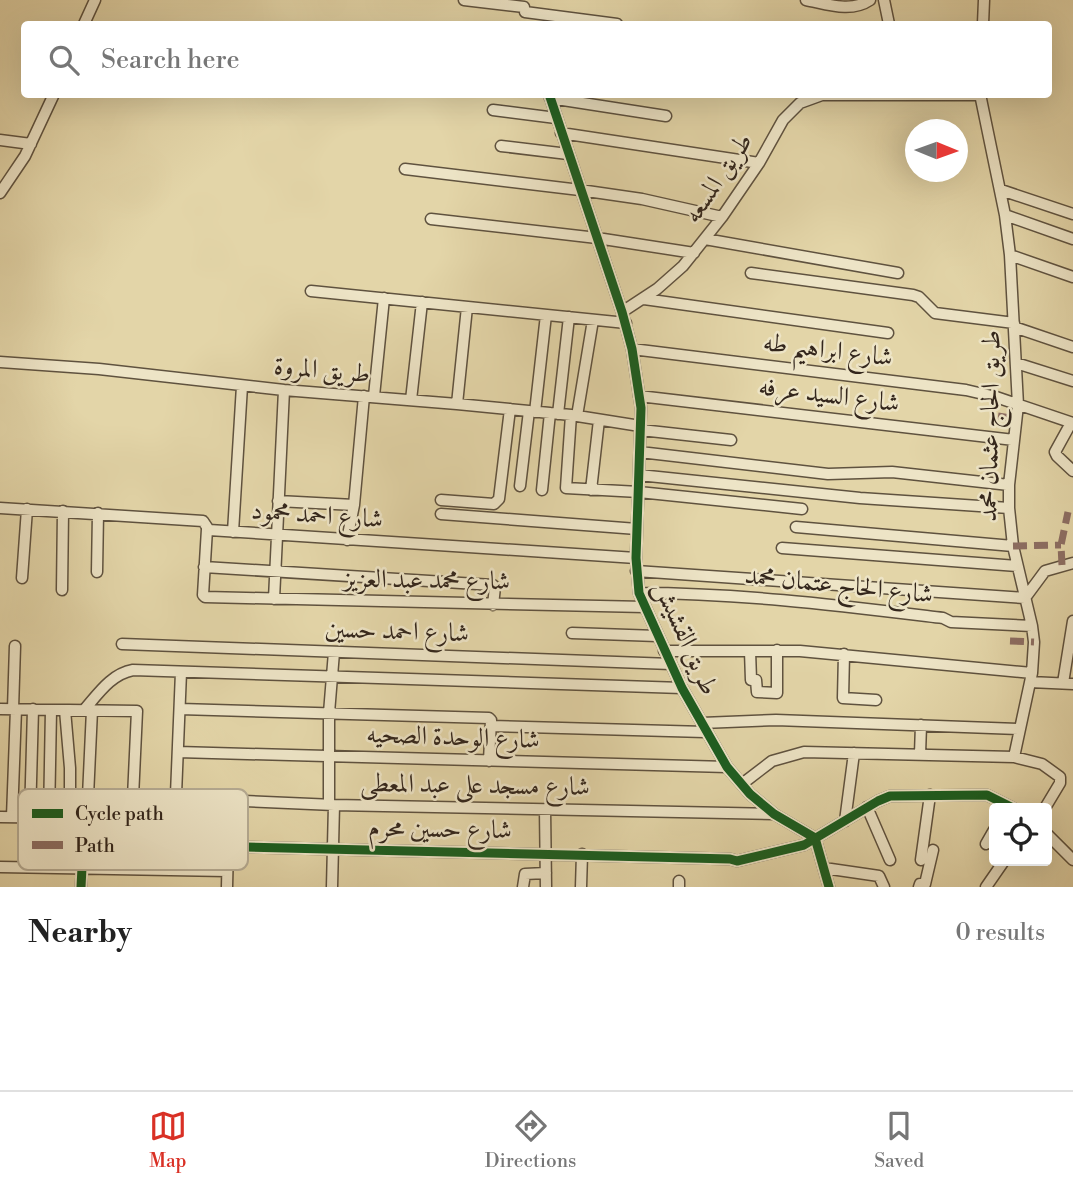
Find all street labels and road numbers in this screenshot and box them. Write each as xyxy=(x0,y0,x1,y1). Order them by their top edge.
street label: طريق المسعه xyxy=(676,127,760,229)
street label: شارع ابراهيم طه xyxy=(760,326,895,383)
street label: طريق الحاج عثمان محمد xyxy=(972,330,1015,522)
street label: طريق المروة xyxy=(272,350,372,390)
street label: شارع السيد عرفه xyxy=(756,370,901,424)
street label: شارع احمد محمود xyxy=(250,494,384,541)
street label: شارع الحاج عتمان محمد xyxy=(742,559,935,618)
street label: شارع محمد عبد العزيز xyxy=(340,562,511,602)
street label: طريق القشيش xyxy=(646,576,725,701)
street label: شارع احمد حسين xyxy=(324,612,470,655)
street label: شارع الوحدة الصحيه xyxy=(365,718,540,761)
street label: شارع مسجد على عبد المعطى xyxy=(360,767,590,808)
street label: شارع حسين محرم xyxy=(368,812,512,852)

